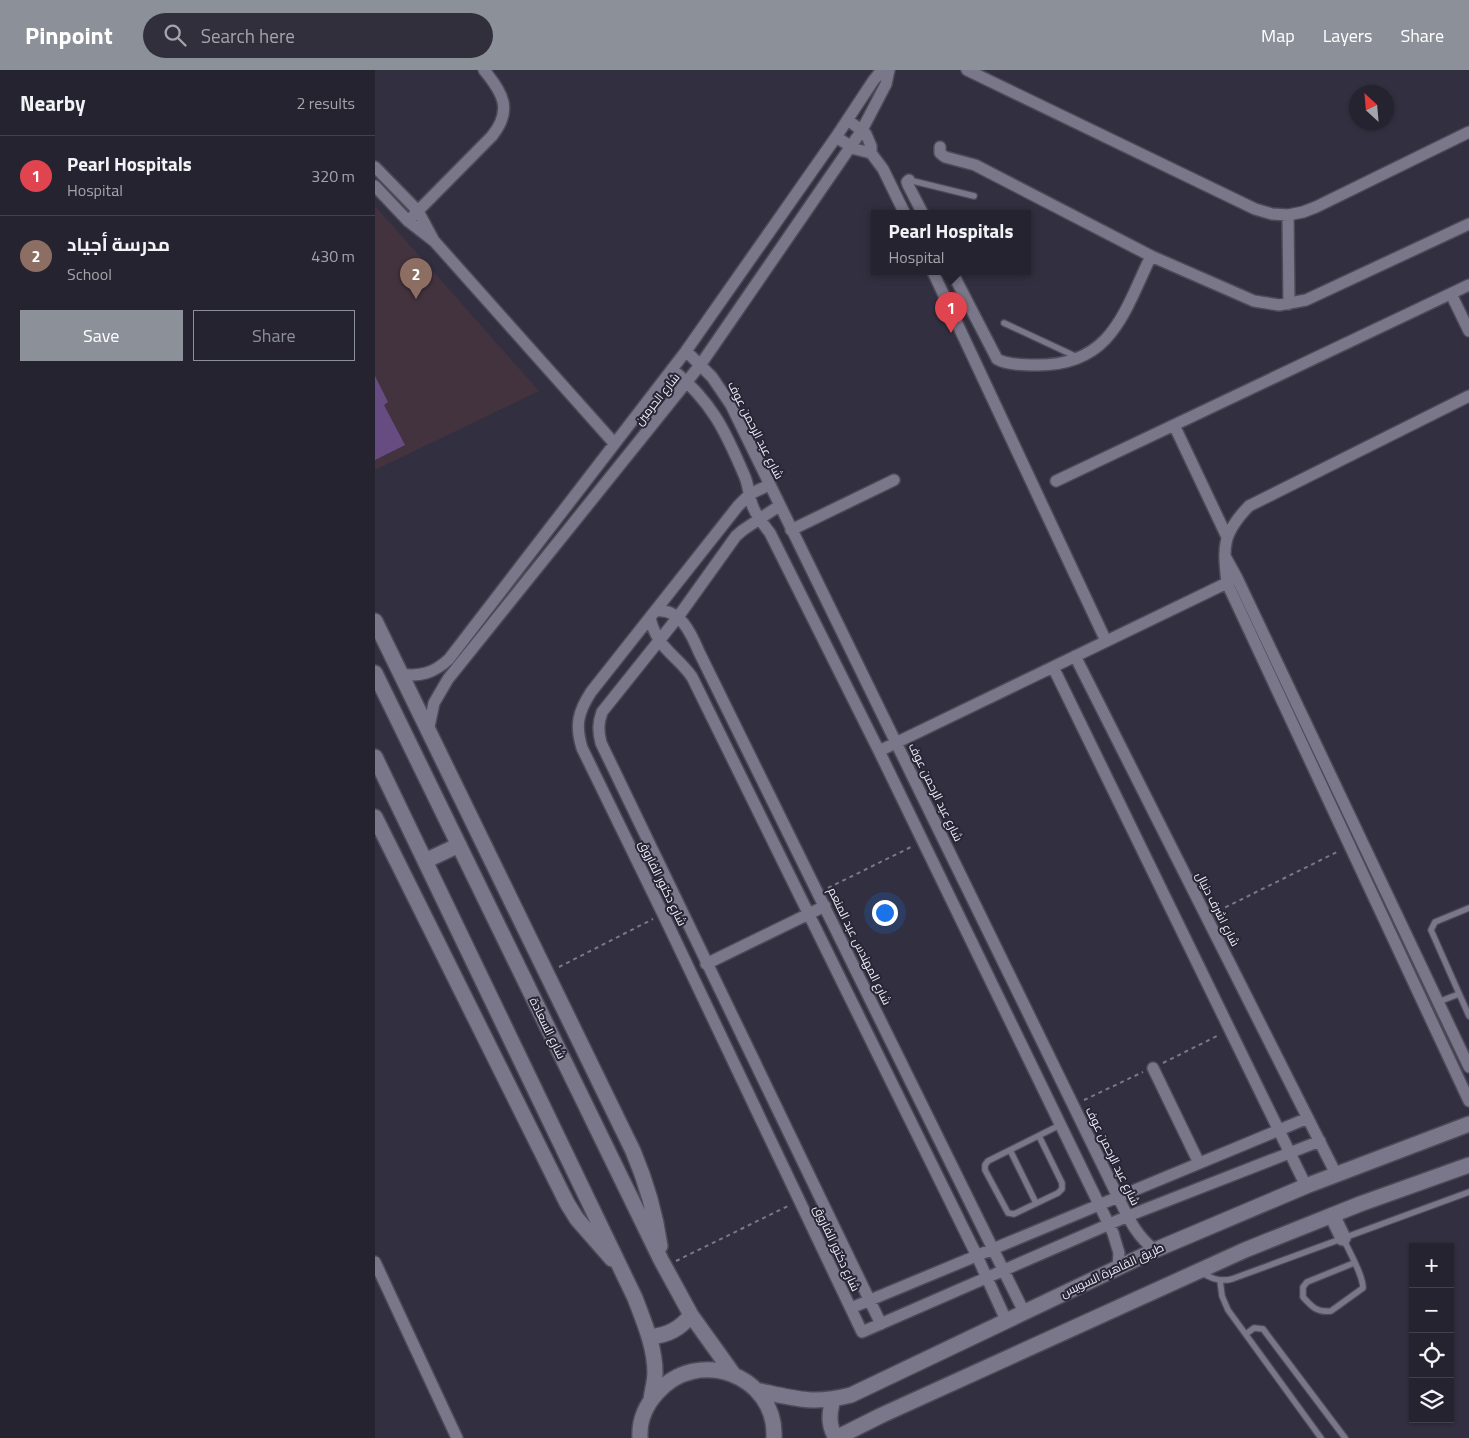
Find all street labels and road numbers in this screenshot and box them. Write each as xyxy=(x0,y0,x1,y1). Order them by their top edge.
street label: شارع الحرمين xyxy=(630,369,684,429)
street label: شارع عبد الرحمن عوف xyxy=(723,378,789,482)
street label: شارع عبد الرحمن عوف xyxy=(904,739,968,845)
street label: شارع دكتور الفاروق xyxy=(634,837,692,929)
street label: شارع اشرف دنيال xyxy=(1191,868,1245,950)
street label: شارع المهندس عبد المنعم xyxy=(823,884,897,1008)
street label: شارع السعادة xyxy=(525,994,571,1062)
street label: شارع عبد الرحمن عوف xyxy=(1081,1103,1145,1209)
street label: شارع دكتور الفاروق xyxy=(809,1202,865,1294)
street label: طريق القاهرة السويس xyxy=(1057,1238,1167,1302)

